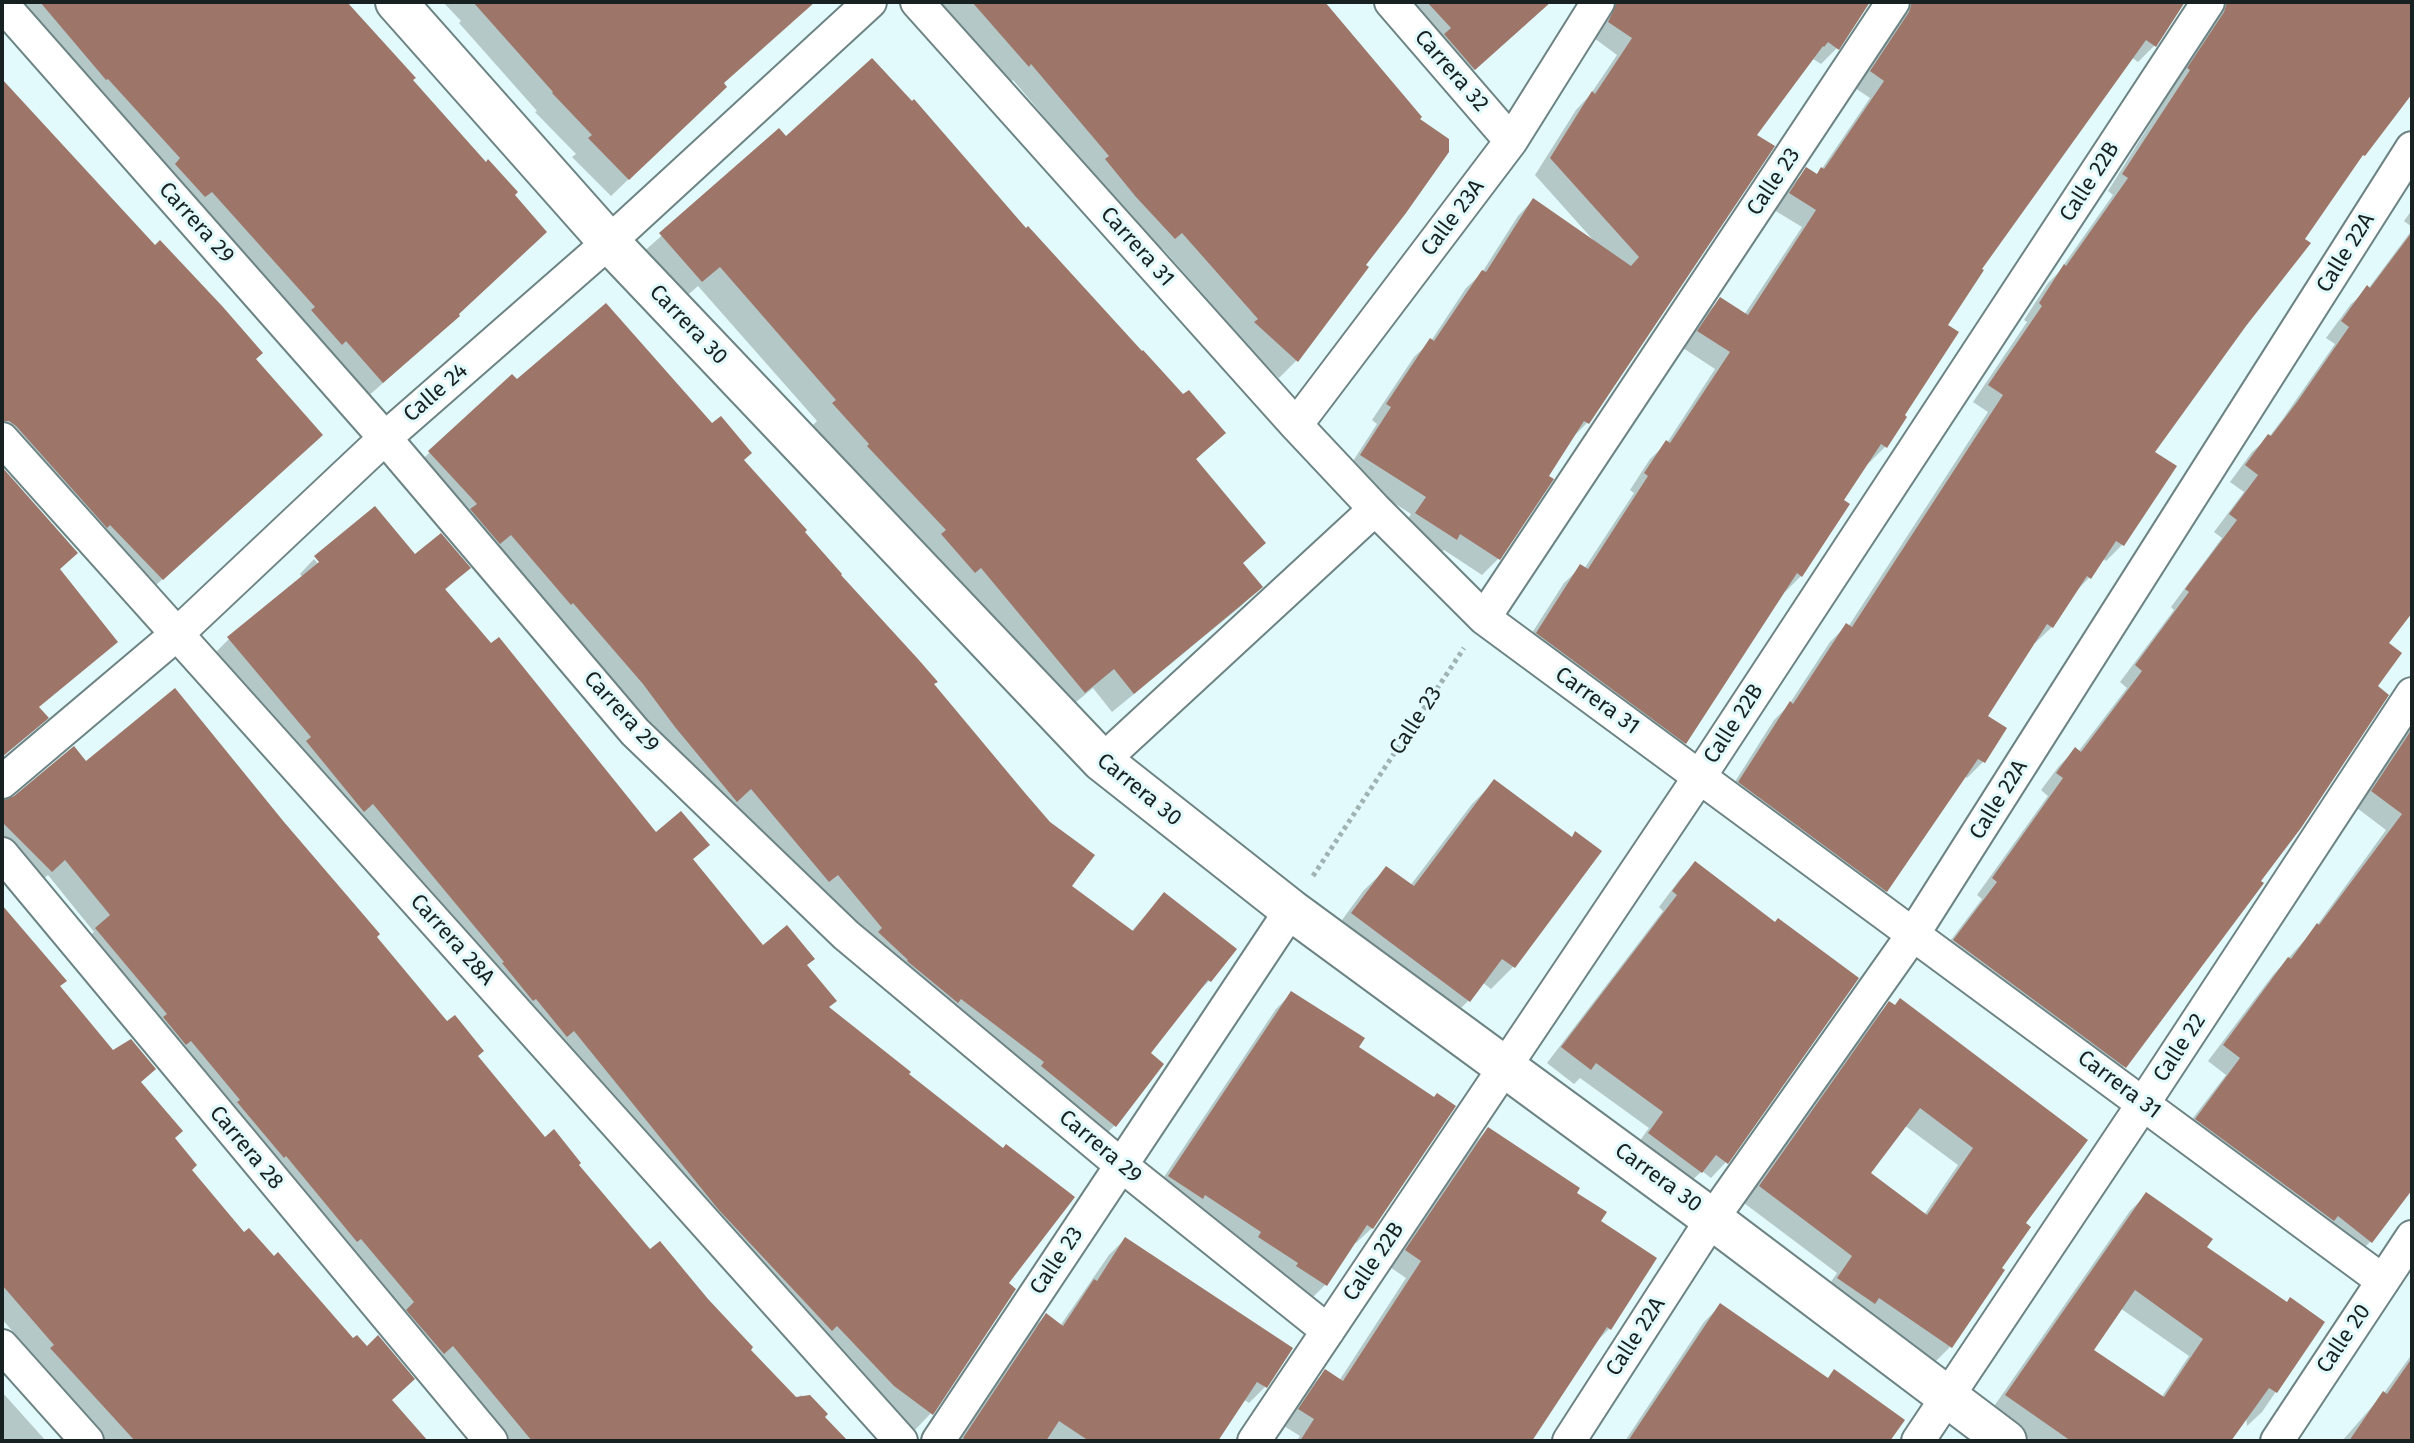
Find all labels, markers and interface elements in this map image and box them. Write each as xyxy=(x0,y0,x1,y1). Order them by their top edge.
street label: Carrera 32 xyxy=(1408,25,1494,117)
street label: Calle 22B xyxy=(2055,137,2125,227)
street label: Calle 23 xyxy=(1742,143,1806,221)
street label: Calle 23A xyxy=(1416,175,1490,261)
street label: Carrera 29 xyxy=(153,177,239,269)
street label: Carrera 31 xyxy=(1094,202,1180,292)
street label: Calle 22A xyxy=(2311,208,2381,298)
street label: Carrera 30 xyxy=(643,279,733,371)
street label: Calle 24 xyxy=(398,358,474,428)
street label: Carrera 31 xyxy=(1550,662,1644,740)
street label: Carrera 29 xyxy=(578,666,664,758)
street label: Calle 22B xyxy=(1699,679,1769,769)
street label: Calle 23 xyxy=(1384,682,1448,760)
street label: Carrera 30 xyxy=(1091,748,1187,832)
street label: Calle 22A xyxy=(1964,755,2034,845)
street label: Carrera 28A xyxy=(404,889,500,991)
street label: Calle 22 xyxy=(2148,1009,2212,1087)
street label: Carrera 31 xyxy=(2072,1045,2166,1125)
street label: Carrera 28 xyxy=(203,1101,289,1195)
street label: Carrera 29 xyxy=(1053,1105,1147,1189)
street label: Carrera 30 xyxy=(1609,1138,1707,1218)
street label: Calle 22B xyxy=(1338,1217,1410,1307)
street label: Calle 23 xyxy=(1025,1222,1089,1300)
street label: Calle 22A xyxy=(1601,1293,1671,1381)
street label: Calle 20 xyxy=(2311,1299,2377,1379)

